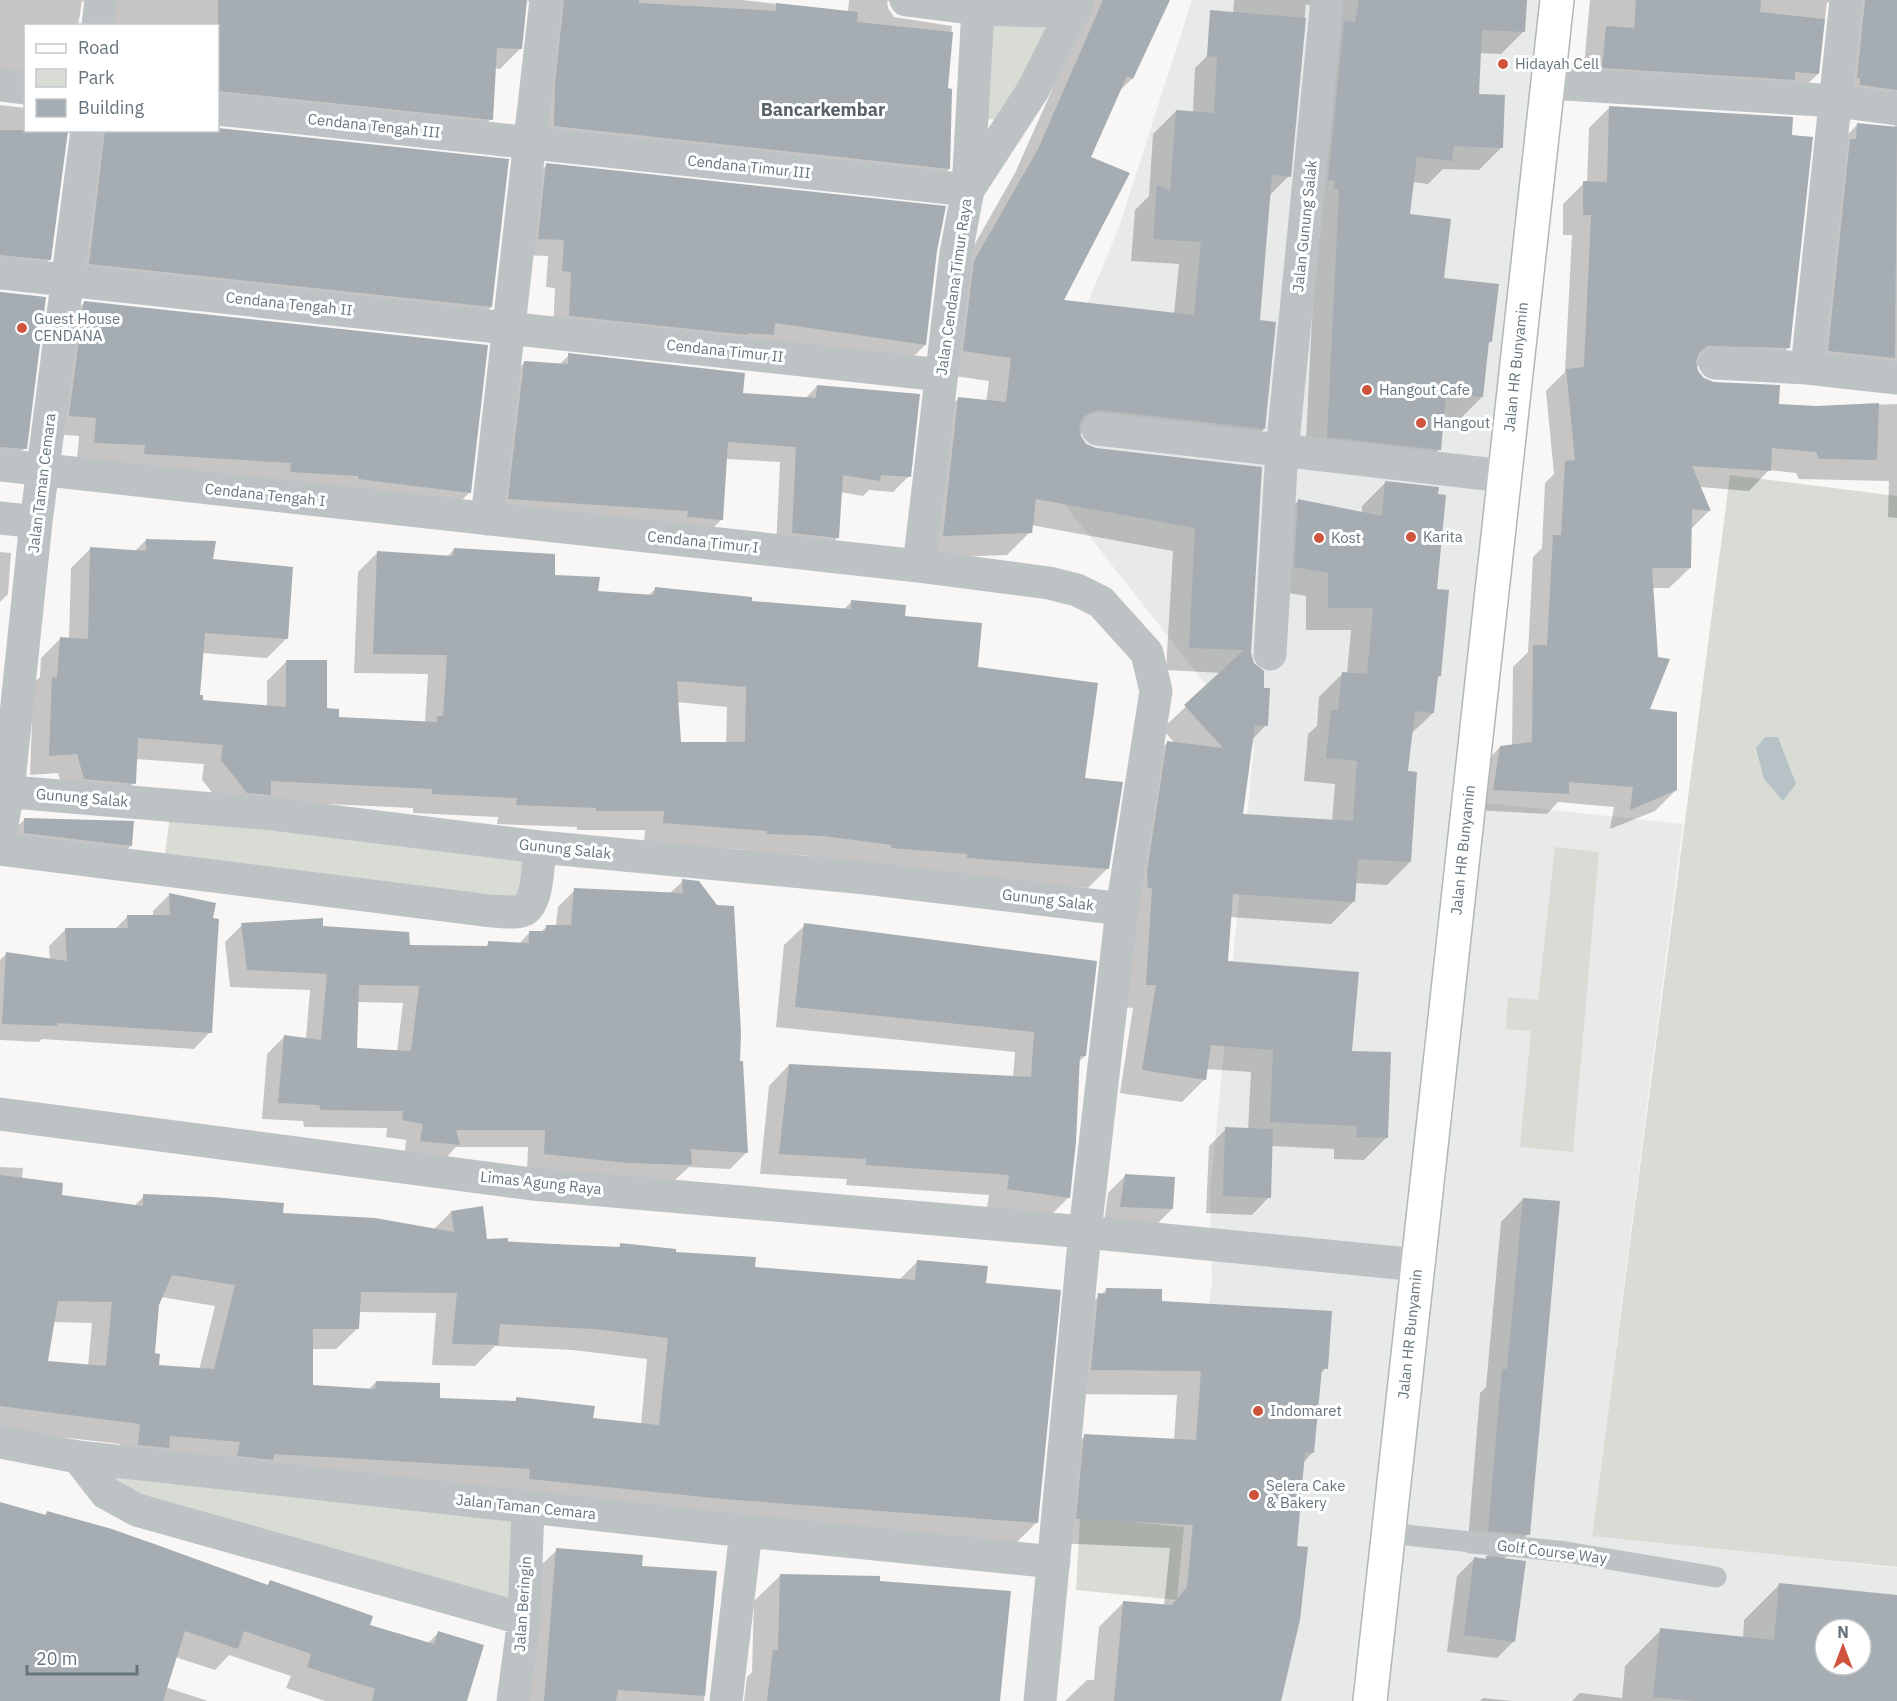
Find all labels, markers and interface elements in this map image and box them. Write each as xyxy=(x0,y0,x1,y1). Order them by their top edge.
legend xyxy=(24,24,219,132)
text: Road xyxy=(78,36,119,59)
place label: Hidayah Cell xyxy=(1515,54,1599,73)
marker: Hidayah Cell xyxy=(1496,57,1510,71)
text: Park xyxy=(78,66,115,89)
text: Building xyxy=(78,96,145,119)
district label: Bancarkembar xyxy=(761,98,885,121)
street label: Cendana Tengah III xyxy=(307,109,441,142)
street label: Cendana Timur III xyxy=(686,151,812,182)
street label: Jalan Gunung Salak xyxy=(1288,159,1321,293)
street label: Jalan Cendana Timur Raya xyxy=(932,197,975,377)
street label: Cendana Tengah II xyxy=(225,287,353,320)
street label: Jalan HR Bunyamin xyxy=(1499,301,1532,433)
place label: Guest House CENDANA xyxy=(34,309,120,345)
marker: Guest House CENDANA xyxy=(15,321,29,335)
street label: Cendana Timur II xyxy=(665,335,785,366)
place label: Hangout Cafe xyxy=(1379,380,1470,399)
marker: Hangout Cafe xyxy=(1360,383,1374,397)
street label: Jalan Taman Cemara xyxy=(24,412,60,554)
place label: Hangout xyxy=(1433,413,1490,432)
marker: Hangout xyxy=(1414,416,1428,430)
street label: Cendana Tengah I xyxy=(204,479,326,510)
street label: Cendana Timur I xyxy=(646,526,760,557)
place label: Karita xyxy=(1423,527,1463,546)
place label: Kost xyxy=(1331,528,1361,547)
marker: Karita xyxy=(1404,530,1418,544)
marker: Kost xyxy=(1312,531,1326,545)
street label: Gunung Salak xyxy=(35,784,129,811)
street label: Jalan HR Bunyamin xyxy=(1446,784,1479,916)
street label: Gunung Salak xyxy=(518,834,612,863)
street label: Gunung Salak xyxy=(1001,884,1095,915)
street label: Limas Agung Raya xyxy=(479,1167,603,1198)
street label: Jalan HR Bunyamin xyxy=(1393,1268,1426,1400)
place label: Indomaret xyxy=(1270,1401,1342,1420)
marker: Indomaret xyxy=(1251,1404,1265,1418)
place label: Selera Cake & Bakery xyxy=(1266,1476,1345,1512)
marker: Selera Cake & Bakery xyxy=(1247,1488,1261,1502)
street label: Jalan Taman Cemara xyxy=(455,1490,597,1523)
street label: Golf Course Way xyxy=(1496,1535,1609,1568)
street label: Jalan Beringin xyxy=(510,1556,535,1652)
north arrow xyxy=(1813,1617,1873,1677)
text: N xyxy=(1837,1622,1849,1642)
scale bar xyxy=(27,1638,136,1676)
text: 20 m xyxy=(36,1647,78,1670)

